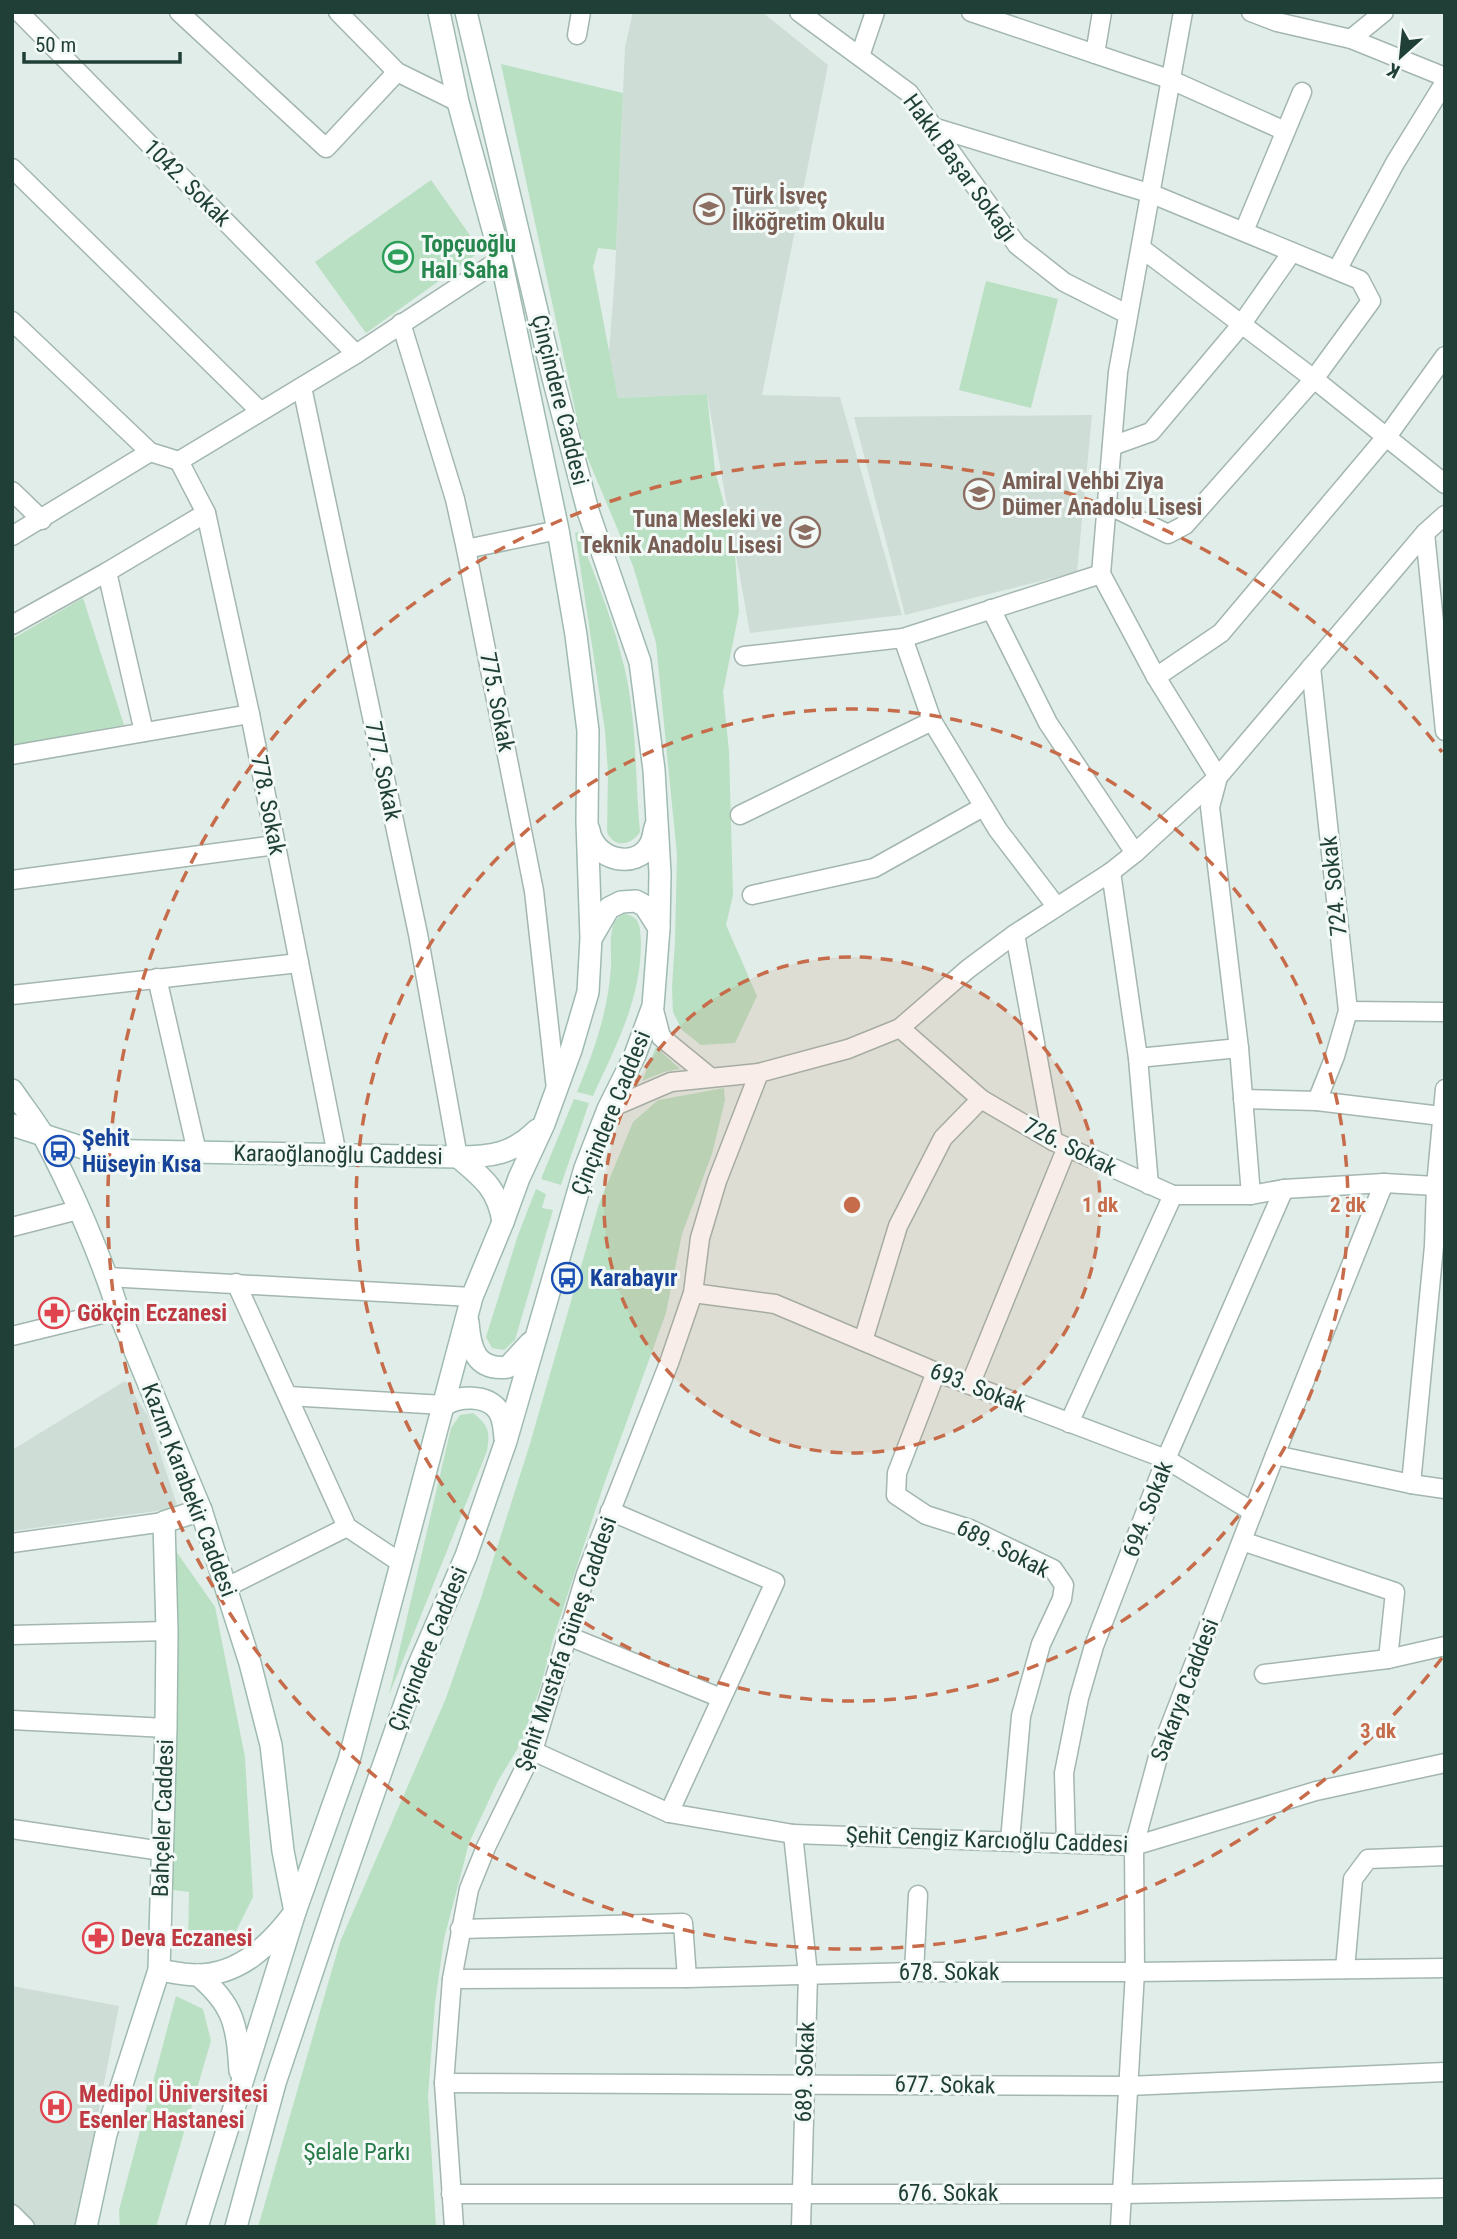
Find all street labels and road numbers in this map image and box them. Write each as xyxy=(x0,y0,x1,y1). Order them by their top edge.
street label: Hakkı Başar Sokağı xyxy=(897,89,1023,247)
street label: 1042. Sokak xyxy=(138,134,237,233)
street label: Çinçindere Caddesi xyxy=(526,312,594,488)
street label: 775. Sokak xyxy=(474,650,520,755)
street label: 777. Sokak xyxy=(359,719,407,824)
street label: 778. Sokak xyxy=(245,753,291,858)
street label: 724. Sokak xyxy=(1315,834,1353,937)
street label: Çinçindere Caddesi xyxy=(566,1027,656,1199)
street label: 726. Sokak xyxy=(1019,1112,1122,1182)
street label: Karaoğlanoğlu Caddesi xyxy=(233,1140,443,1170)
street label: 693. Sokak xyxy=(926,1357,1030,1419)
street label: Kazım Karabekir Caddesi xyxy=(136,1380,242,1600)
street label: 694. Sokak xyxy=(1117,1457,1179,1561)
street label: Şehit Mustafa Güneş Caddesi xyxy=(510,1513,622,1775)
street label: 689. Sokak xyxy=(952,1514,1055,1584)
street label: Çinçindere Caddesi xyxy=(383,1563,473,1735)
street label: Sakarya Caddesi xyxy=(1145,1615,1225,1765)
street label: Bahçeler Caddesi xyxy=(147,1739,179,1897)
street label: Şehit Cengiz Karcıoğlu Caddesi xyxy=(845,1822,1129,1858)
street label: 678. Sokak xyxy=(899,1959,1000,1986)
street label: 689. Sokak xyxy=(790,2021,820,2123)
street label: 677. Sokak xyxy=(894,2071,996,2099)
street label: 676. Sokak xyxy=(898,2180,999,2207)

